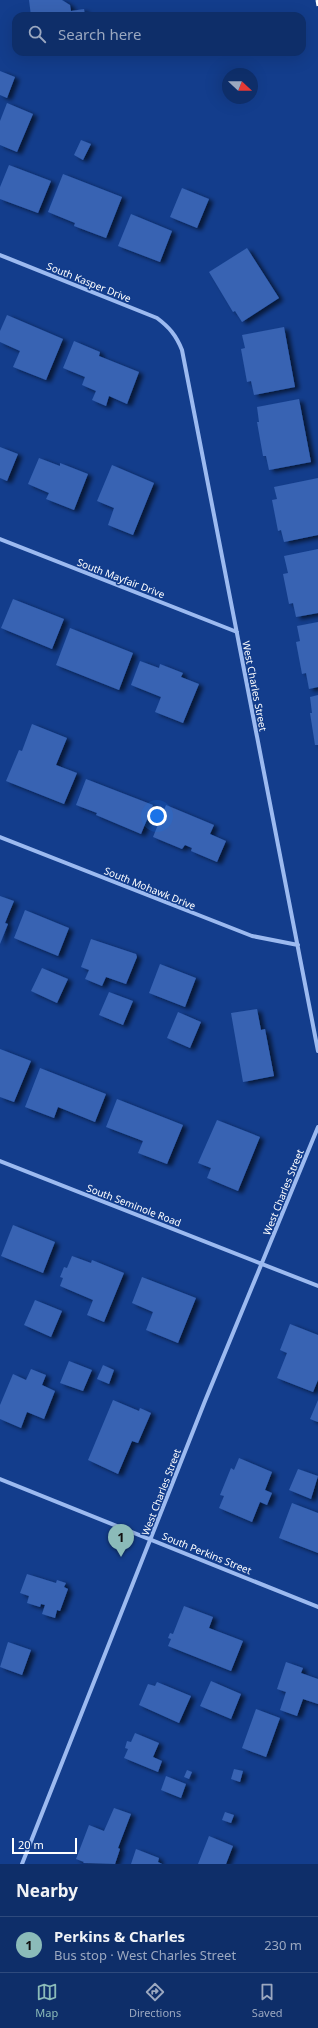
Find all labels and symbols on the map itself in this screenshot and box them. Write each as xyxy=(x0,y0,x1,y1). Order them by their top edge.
north arrow xyxy=(222,68,258,104)
street label: South Kasper Drive xyxy=(45,259,134,305)
street label: South Mayfair Drive xyxy=(75,555,167,601)
street label: West Charles Street xyxy=(239,640,271,733)
your location xyxy=(147,806,167,826)
street label: South Mohawk Drive xyxy=(102,863,198,913)
street label: West Charles Street xyxy=(259,1147,307,1237)
street label: South Seminole Road xyxy=(85,1181,183,1229)
street label: West Charles Street xyxy=(138,1446,184,1537)
pin: 1 xyxy=(108,1524,134,1557)
street label: South Perkins Street xyxy=(160,1529,254,1577)
scale bar xyxy=(12,1836,77,1855)

